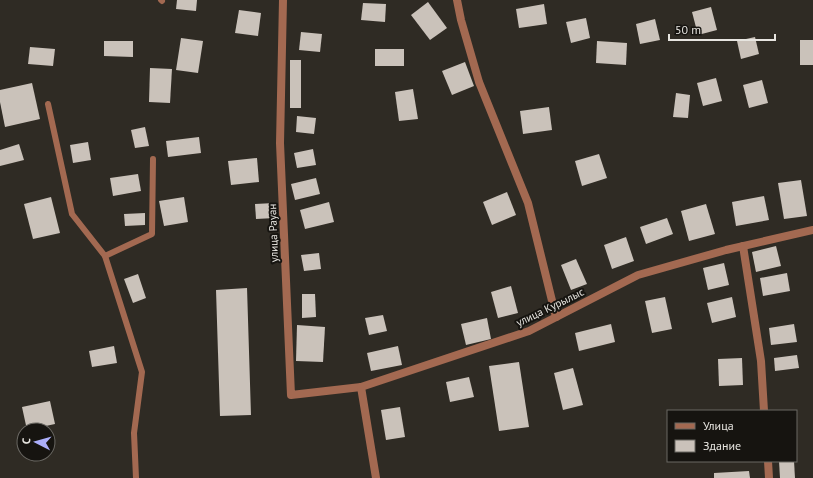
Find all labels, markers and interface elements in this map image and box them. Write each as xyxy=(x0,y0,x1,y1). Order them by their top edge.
scale bar xyxy=(669,16,775,42)
text: 50 m xyxy=(675,22,701,37)
street label: улица Рауан xyxy=(265,203,281,263)
street label: улица Курылыс xyxy=(514,285,586,329)
legend xyxy=(667,410,797,462)
text: Улица xyxy=(703,418,734,433)
north arrow xyxy=(16,422,56,462)
text: С xyxy=(19,437,33,445)
text: Здание xyxy=(703,438,741,453)

